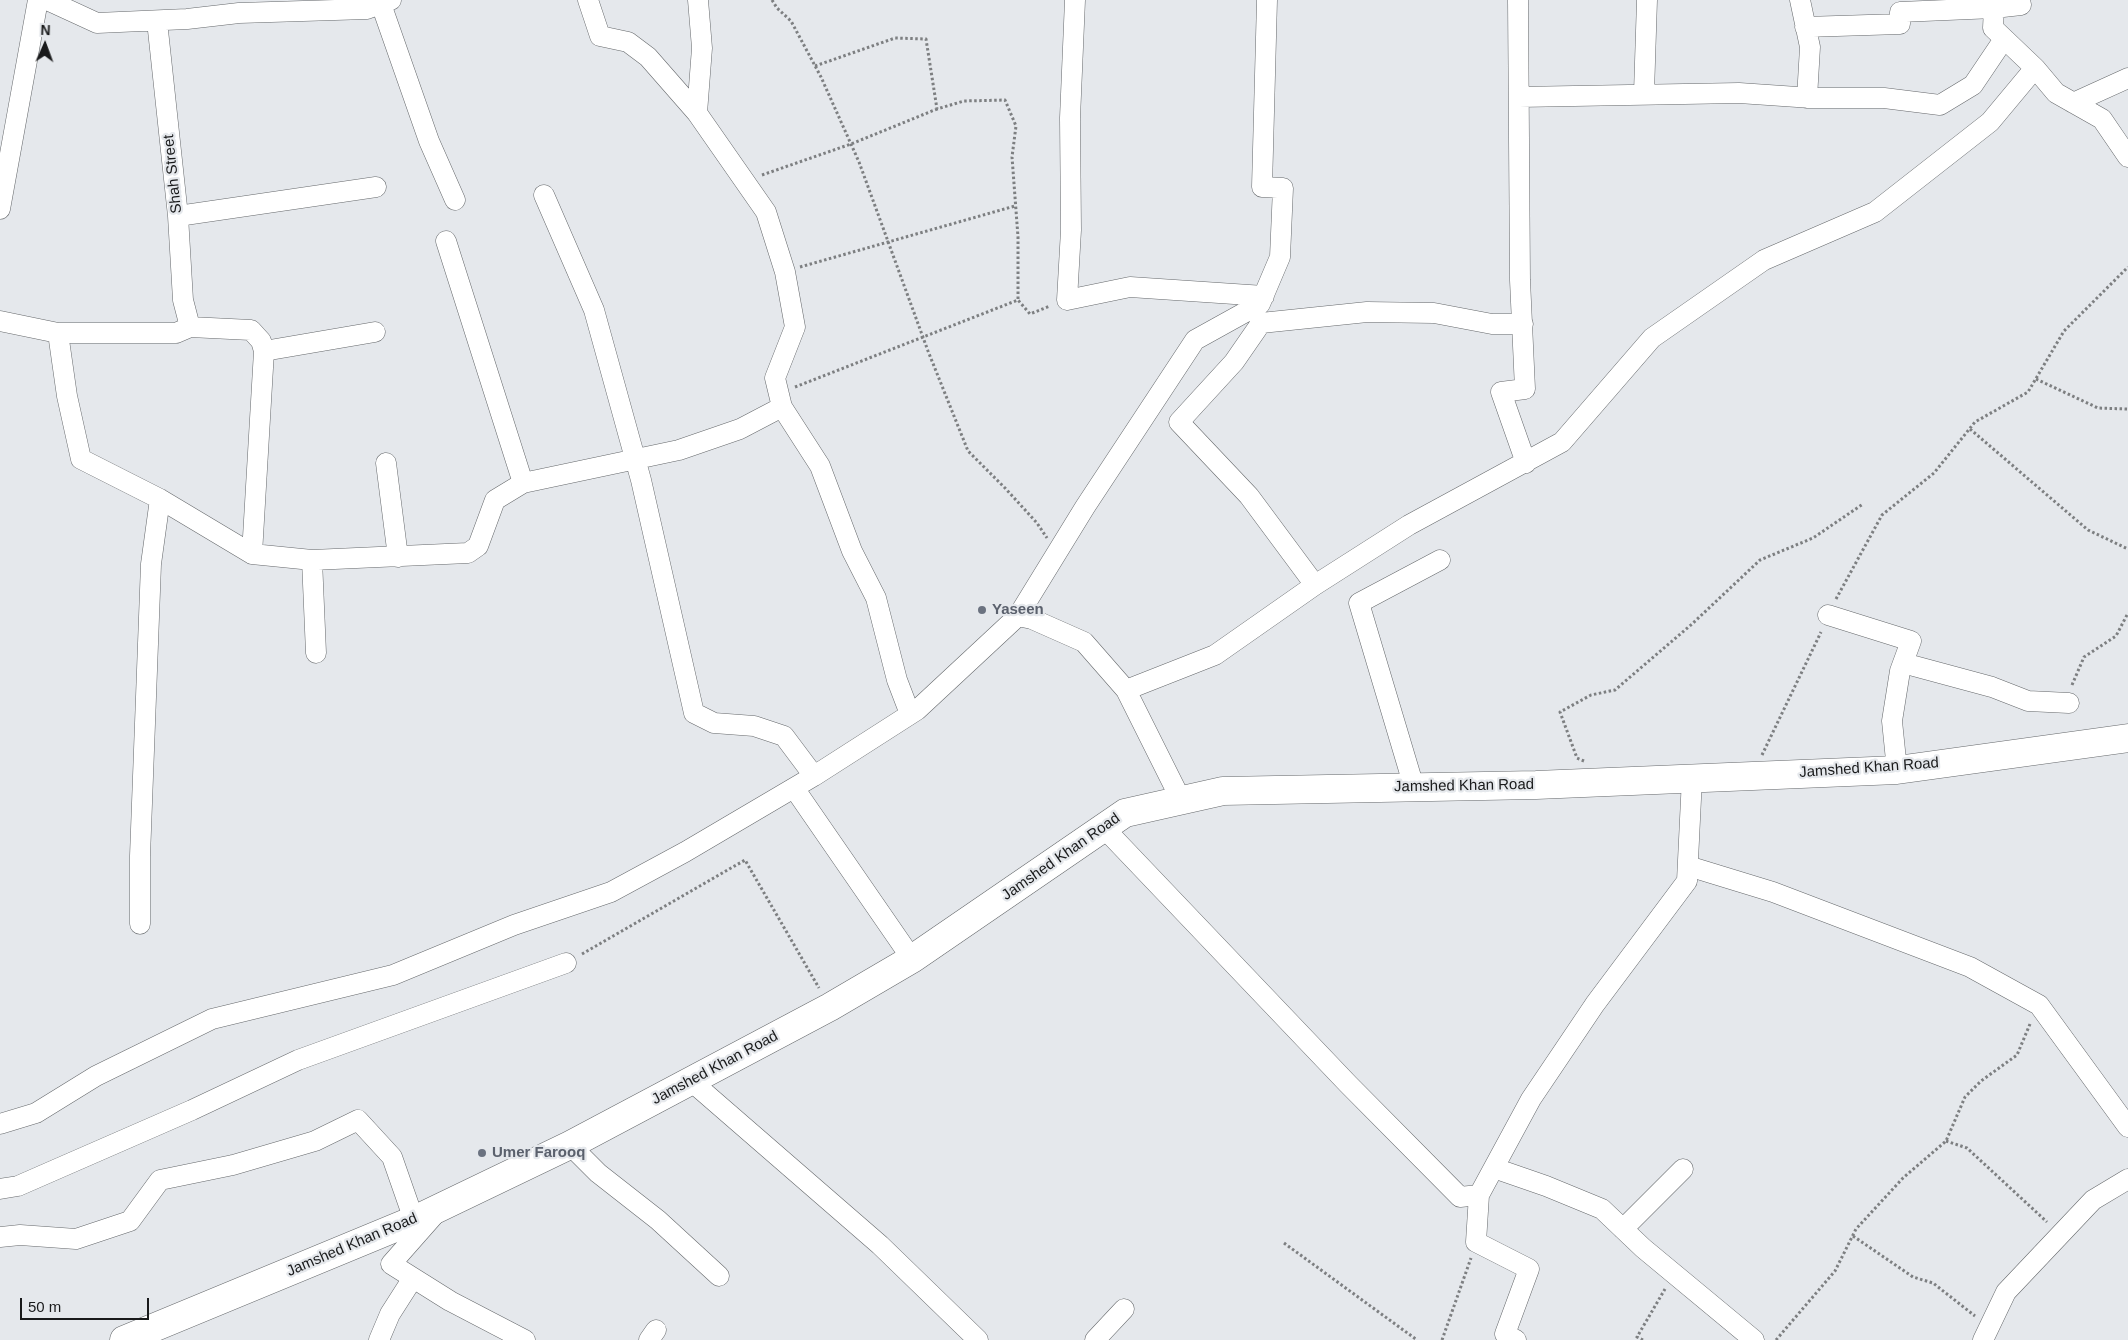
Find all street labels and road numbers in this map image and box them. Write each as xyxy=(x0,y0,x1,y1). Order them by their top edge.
street label: Shah Street xyxy=(160,134,186,214)
street label: Jamshed Khan Road xyxy=(1798,754,1940,782)
street label: Jamshed Khan Road xyxy=(1394,776,1534,796)
street label: Jamshed Khan Road xyxy=(998,809,1124,905)
street label: Jamshed Khan Road xyxy=(649,1027,781,1109)
street label: Jamshed Khan Road xyxy=(284,1209,420,1281)

